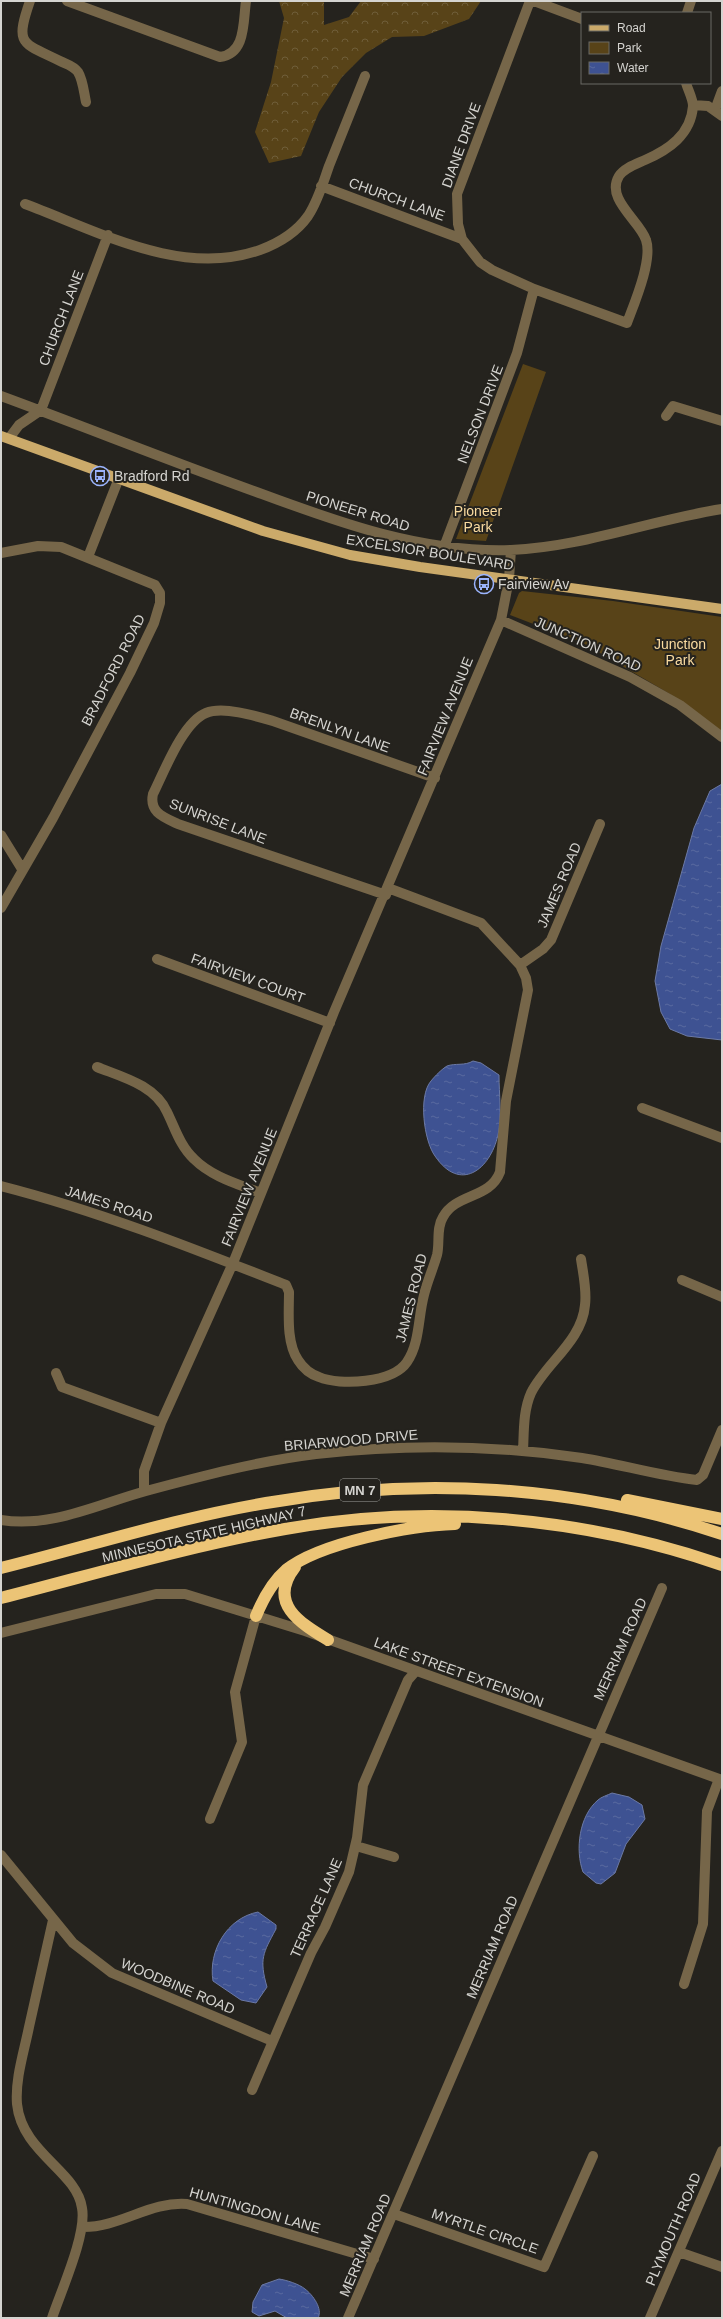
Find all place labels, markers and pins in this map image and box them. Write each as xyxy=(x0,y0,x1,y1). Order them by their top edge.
bus stop icon: Bradford Rd xyxy=(89,465,111,487)
place label: Bradford Rd xyxy=(114,468,189,484)
bus stop icon: Fairview Av xyxy=(473,573,495,595)
place label: Fairview Av xyxy=(498,576,569,592)

